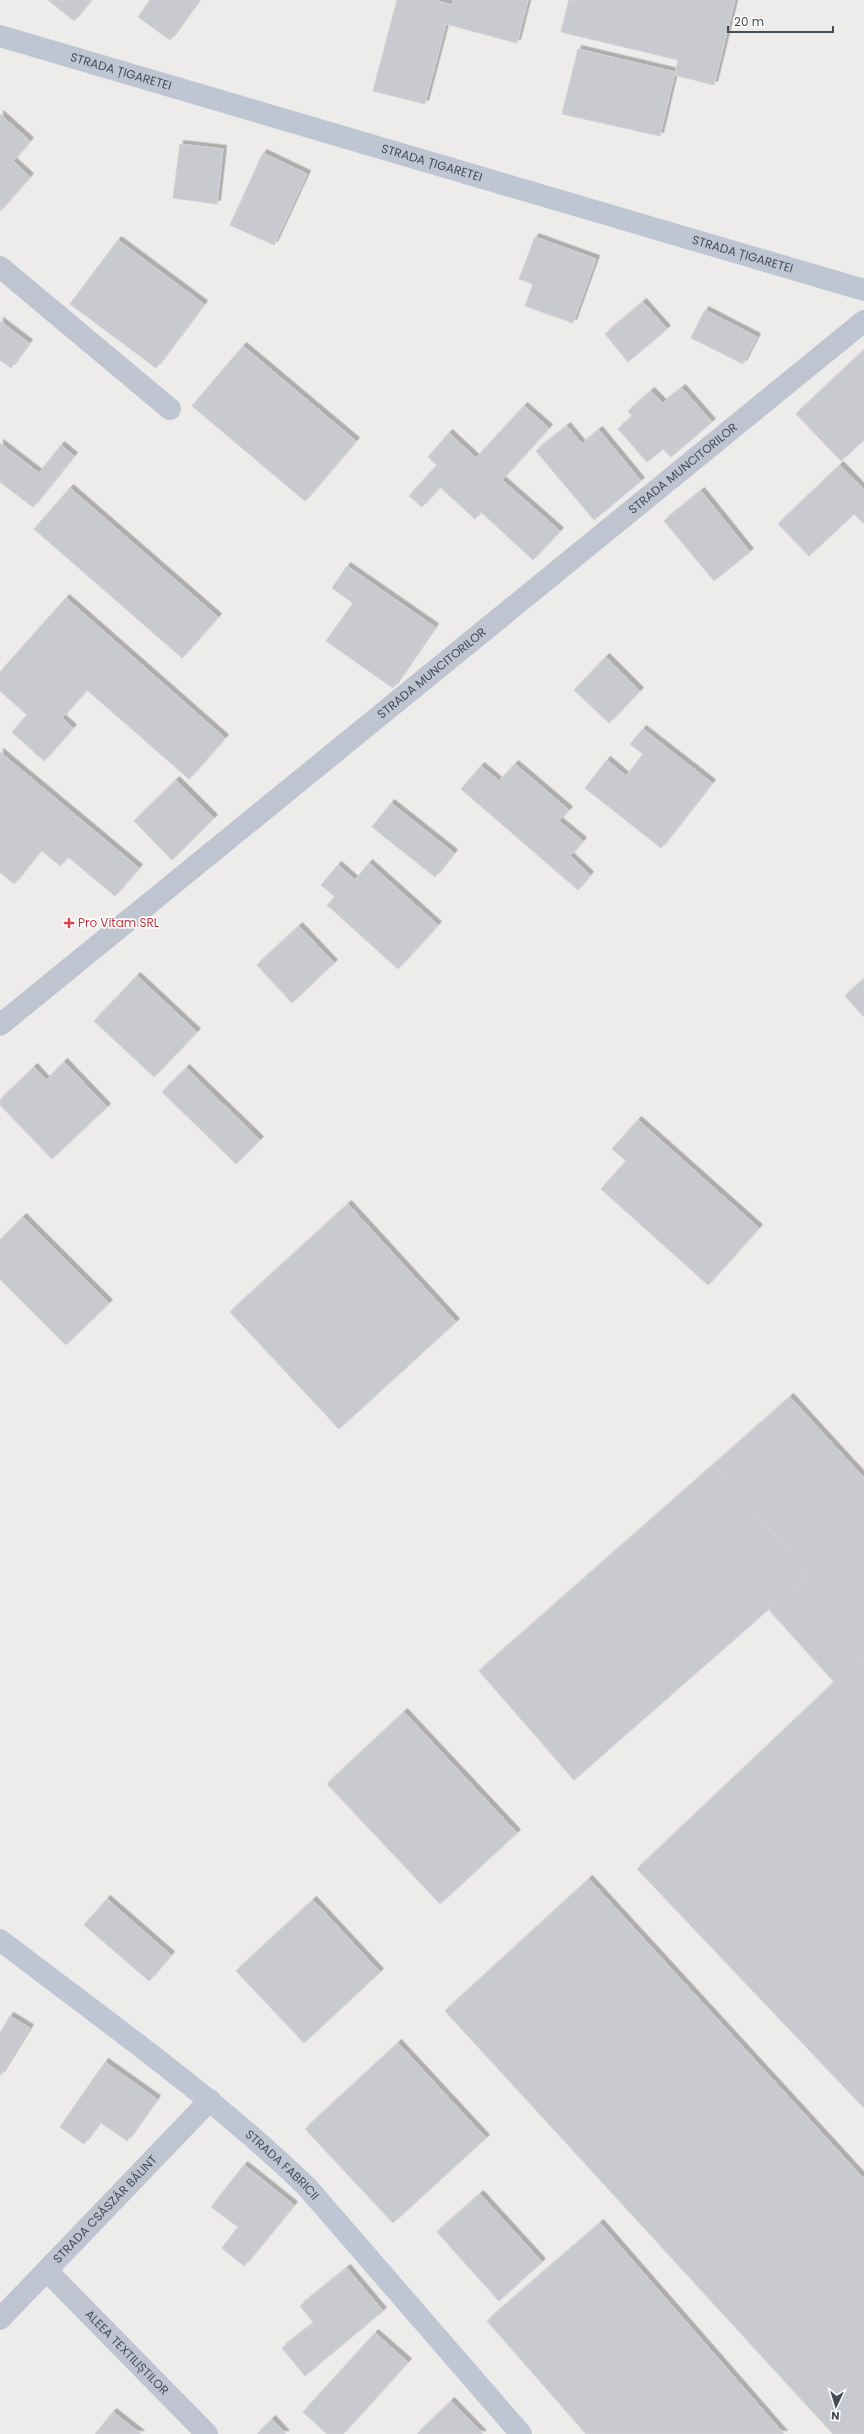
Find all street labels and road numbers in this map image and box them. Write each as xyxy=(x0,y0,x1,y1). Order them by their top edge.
street label: STRADA ȚIGARETEI xyxy=(68,48,174,94)
street label: STRADA ȚIGARETEI xyxy=(379,140,485,185)
street label: STRADA ȚIGARETEI xyxy=(690,231,795,277)
street label: STRADA MUNCITORILOR xyxy=(625,419,741,518)
street label: STRADA MUNCITORILOR xyxy=(373,623,490,722)
street label: STRADA FABRICII xyxy=(242,2126,323,2203)
street label: STRADA CSÁSZÁR BÁLINT xyxy=(49,2151,161,2267)
street label: ALEEA TEXTILIȘTILOR xyxy=(82,2306,173,2398)

